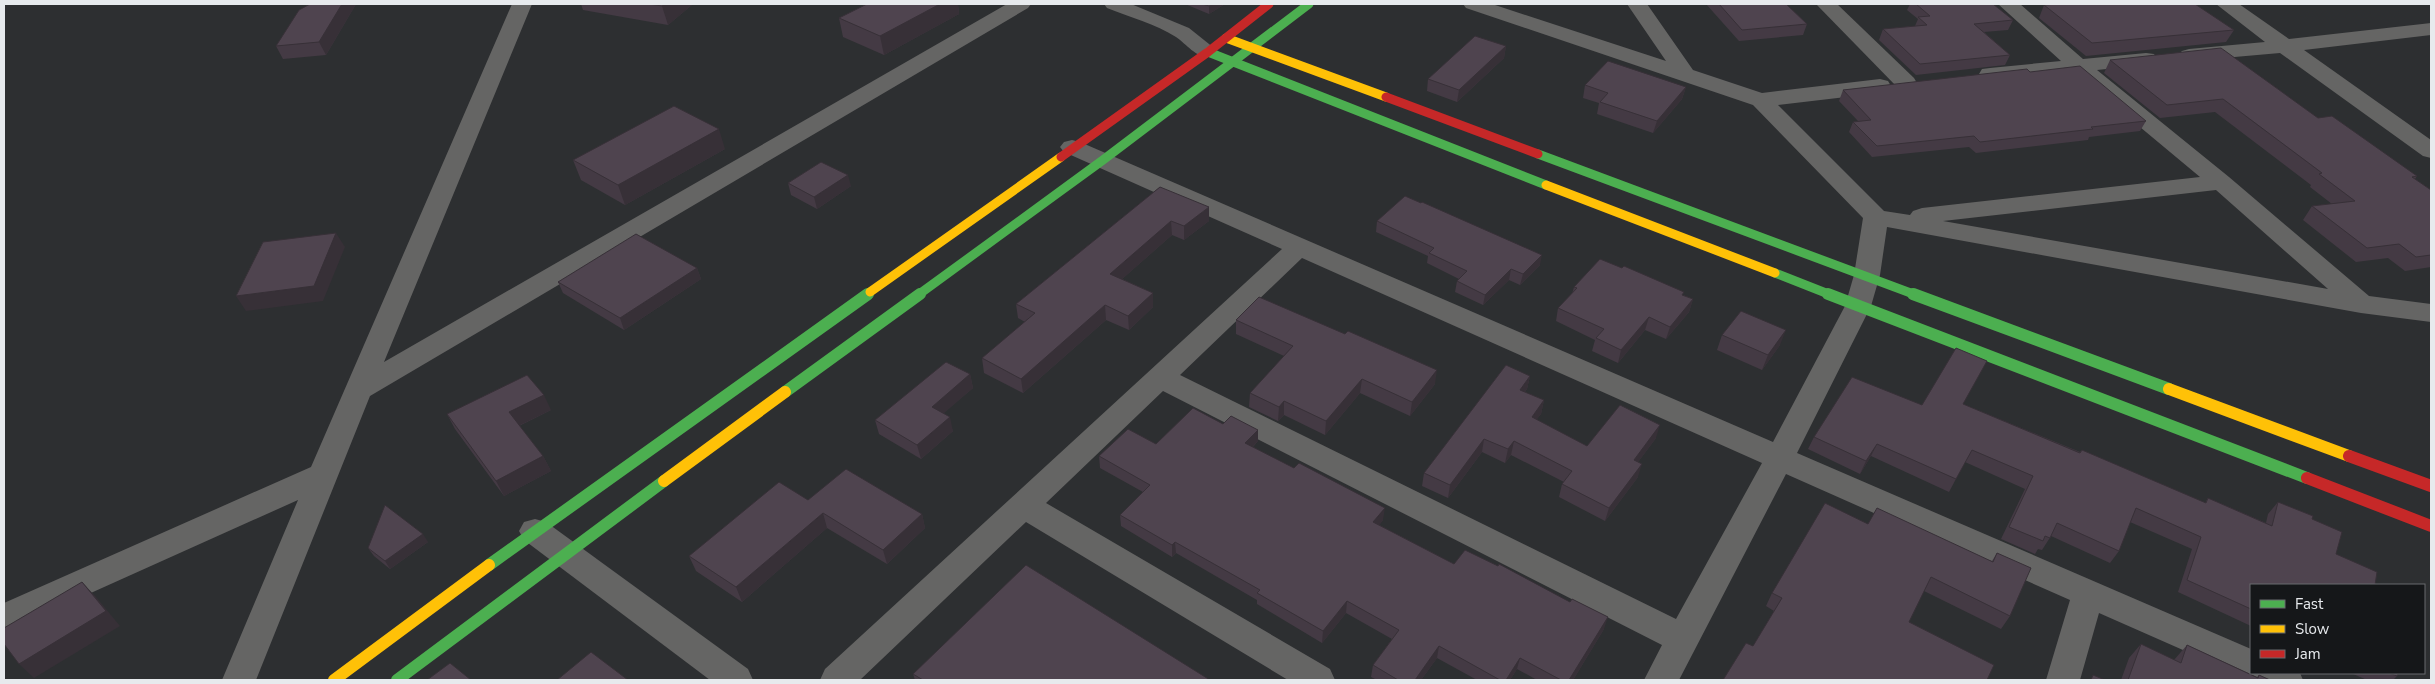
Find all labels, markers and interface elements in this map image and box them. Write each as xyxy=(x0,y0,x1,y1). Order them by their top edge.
legend xyxy=(2250,584,2425,674)
text: Fast xyxy=(2295,594,2324,614)
text: Slow xyxy=(2295,619,2330,639)
text: Jam xyxy=(2294,644,2321,664)

